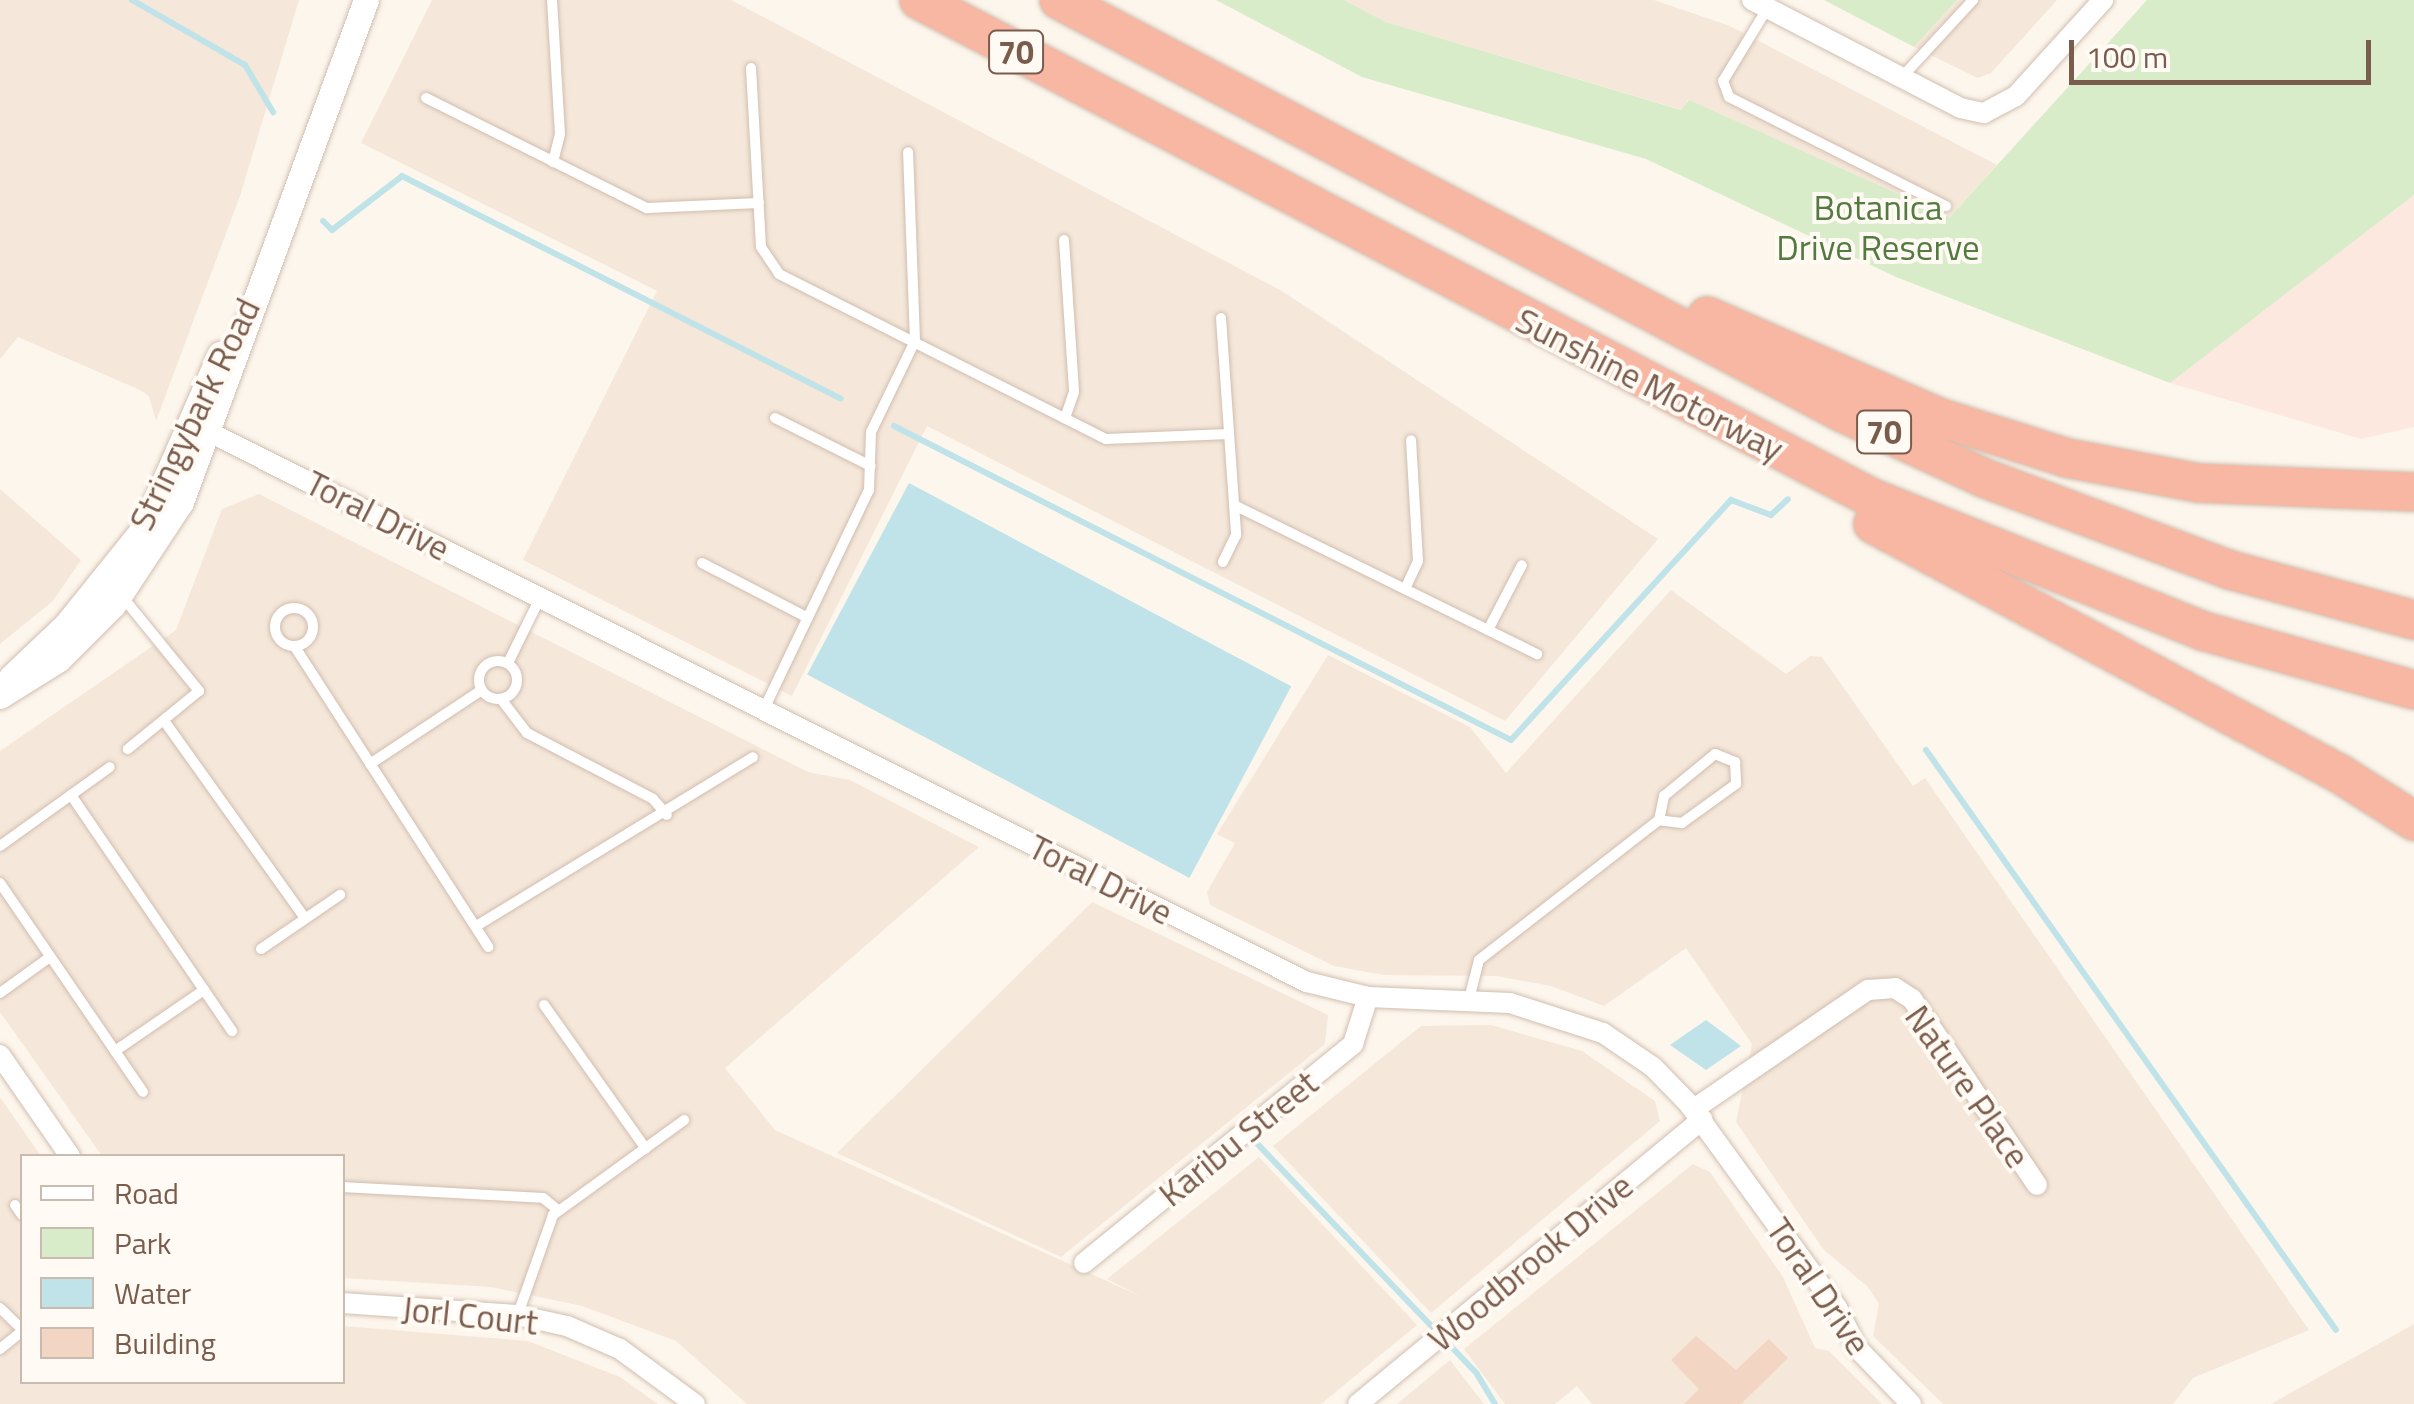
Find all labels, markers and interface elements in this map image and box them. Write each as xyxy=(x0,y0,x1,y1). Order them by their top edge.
scale bar xyxy=(2074,20,2376,82)
road number: 70 xyxy=(986,25,1046,79)
text: 100 m xyxy=(2086,34,2168,80)
park label: Botanica Drive Reserve xyxy=(1776,186,1980,268)
street label: Stringybark Road xyxy=(120,291,268,537)
street label: Sunshine Motorway xyxy=(1509,298,1791,470)
road number: 70 xyxy=(1854,405,1914,459)
street label: Toral Drive xyxy=(299,461,457,569)
street label: Toral Drive xyxy=(1022,825,1180,933)
street label: Nature Place xyxy=(1897,997,2039,1175)
street label: Karibu Street xyxy=(1150,1061,1326,1215)
legend xyxy=(20,1154,345,1384)
street label: Woodbrook Drive xyxy=(1419,1164,1641,1360)
text: Road xyxy=(114,1170,179,1216)
street label: Toral Drive xyxy=(1758,1210,1880,1362)
text: Park xyxy=(114,1220,171,1266)
text: Water xyxy=(114,1270,191,1316)
street label: Jorl Court xyxy=(400,1287,540,1343)
text: Building xyxy=(114,1320,216,1366)

